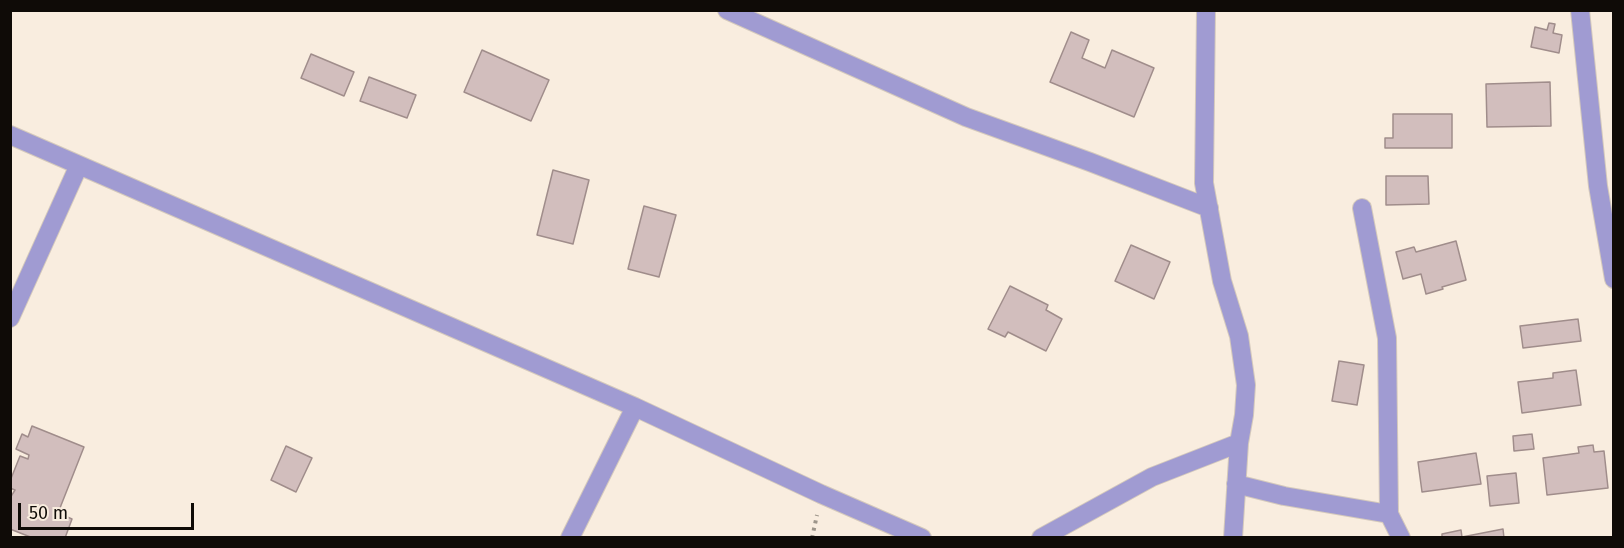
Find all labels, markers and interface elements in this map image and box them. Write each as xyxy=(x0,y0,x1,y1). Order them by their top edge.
scale bar xyxy=(21,491,196,529)
text: 50 m xyxy=(29,502,68,524)

